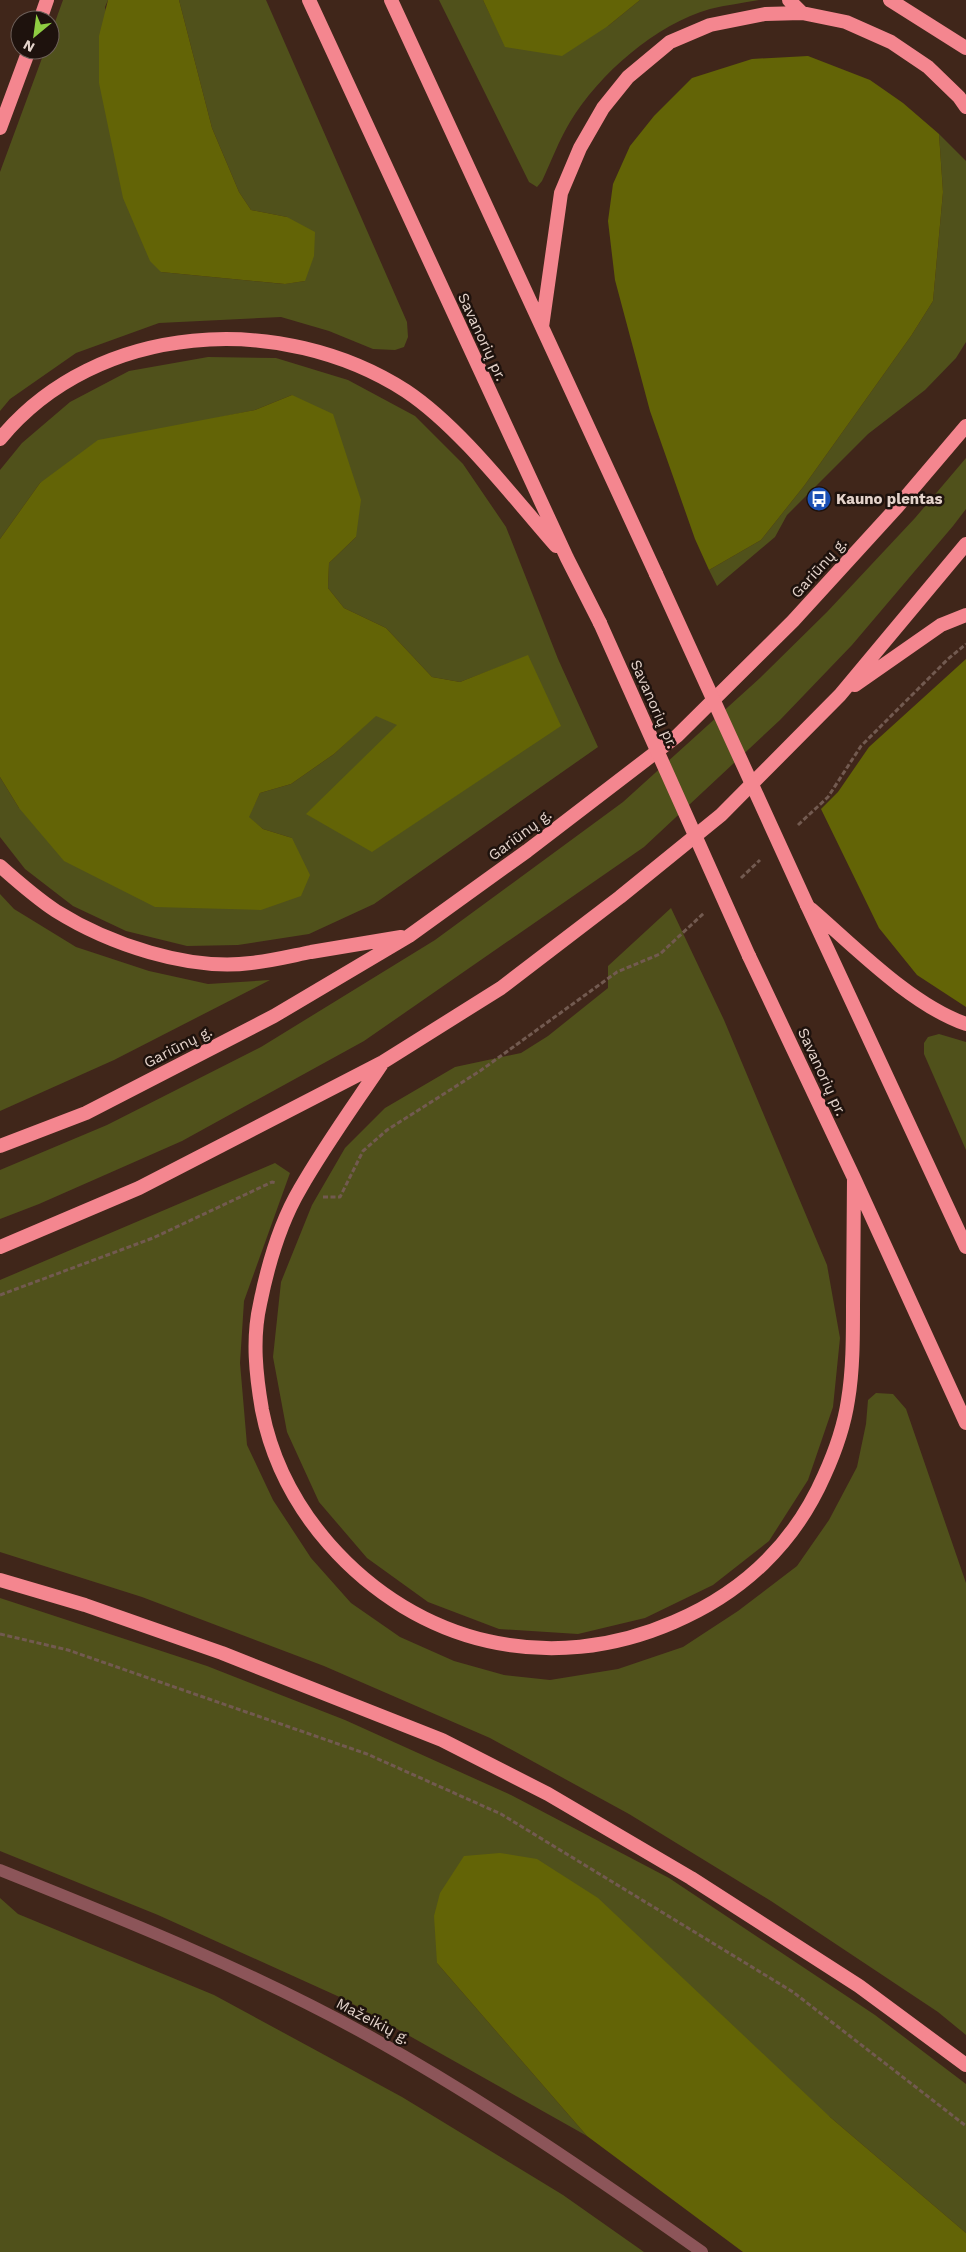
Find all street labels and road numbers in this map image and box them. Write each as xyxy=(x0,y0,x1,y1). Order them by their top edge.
street label: Savanorių pr. xyxy=(454,290,510,384)
street label: Gariūnų g. xyxy=(787,534,851,602)
street label: Savanorių pr. xyxy=(626,657,682,751)
street label: Gariūnų g. xyxy=(485,805,555,865)
street label: Gariūnų g. xyxy=(141,1022,215,1072)
street label: Savanorių pr. xyxy=(794,1025,850,1119)
street label: Mažeikių g. xyxy=(333,1994,413,2048)

